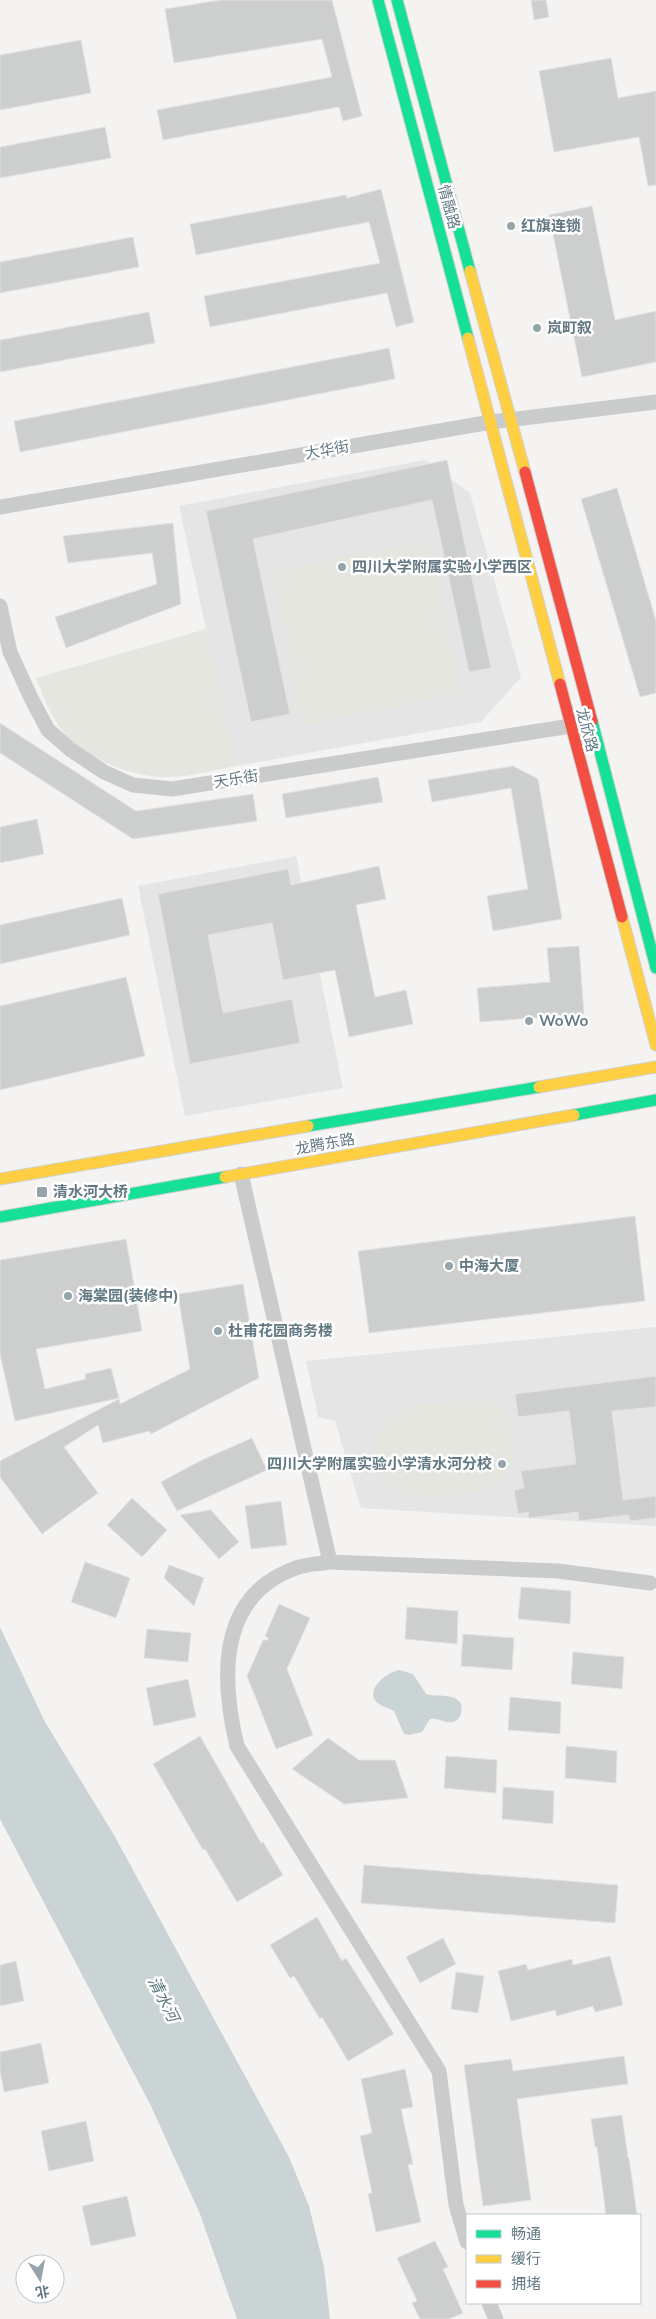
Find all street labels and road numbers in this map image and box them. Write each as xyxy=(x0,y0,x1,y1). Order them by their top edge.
street label: 情融路 xyxy=(434,183,464,231)
street label: 大华街 xyxy=(303,436,351,463)
street label: 龙欣路 xyxy=(572,706,602,754)
street label: 天乐街 xyxy=(212,766,260,791)
street label: 龙腾东路 xyxy=(294,1129,356,1158)

